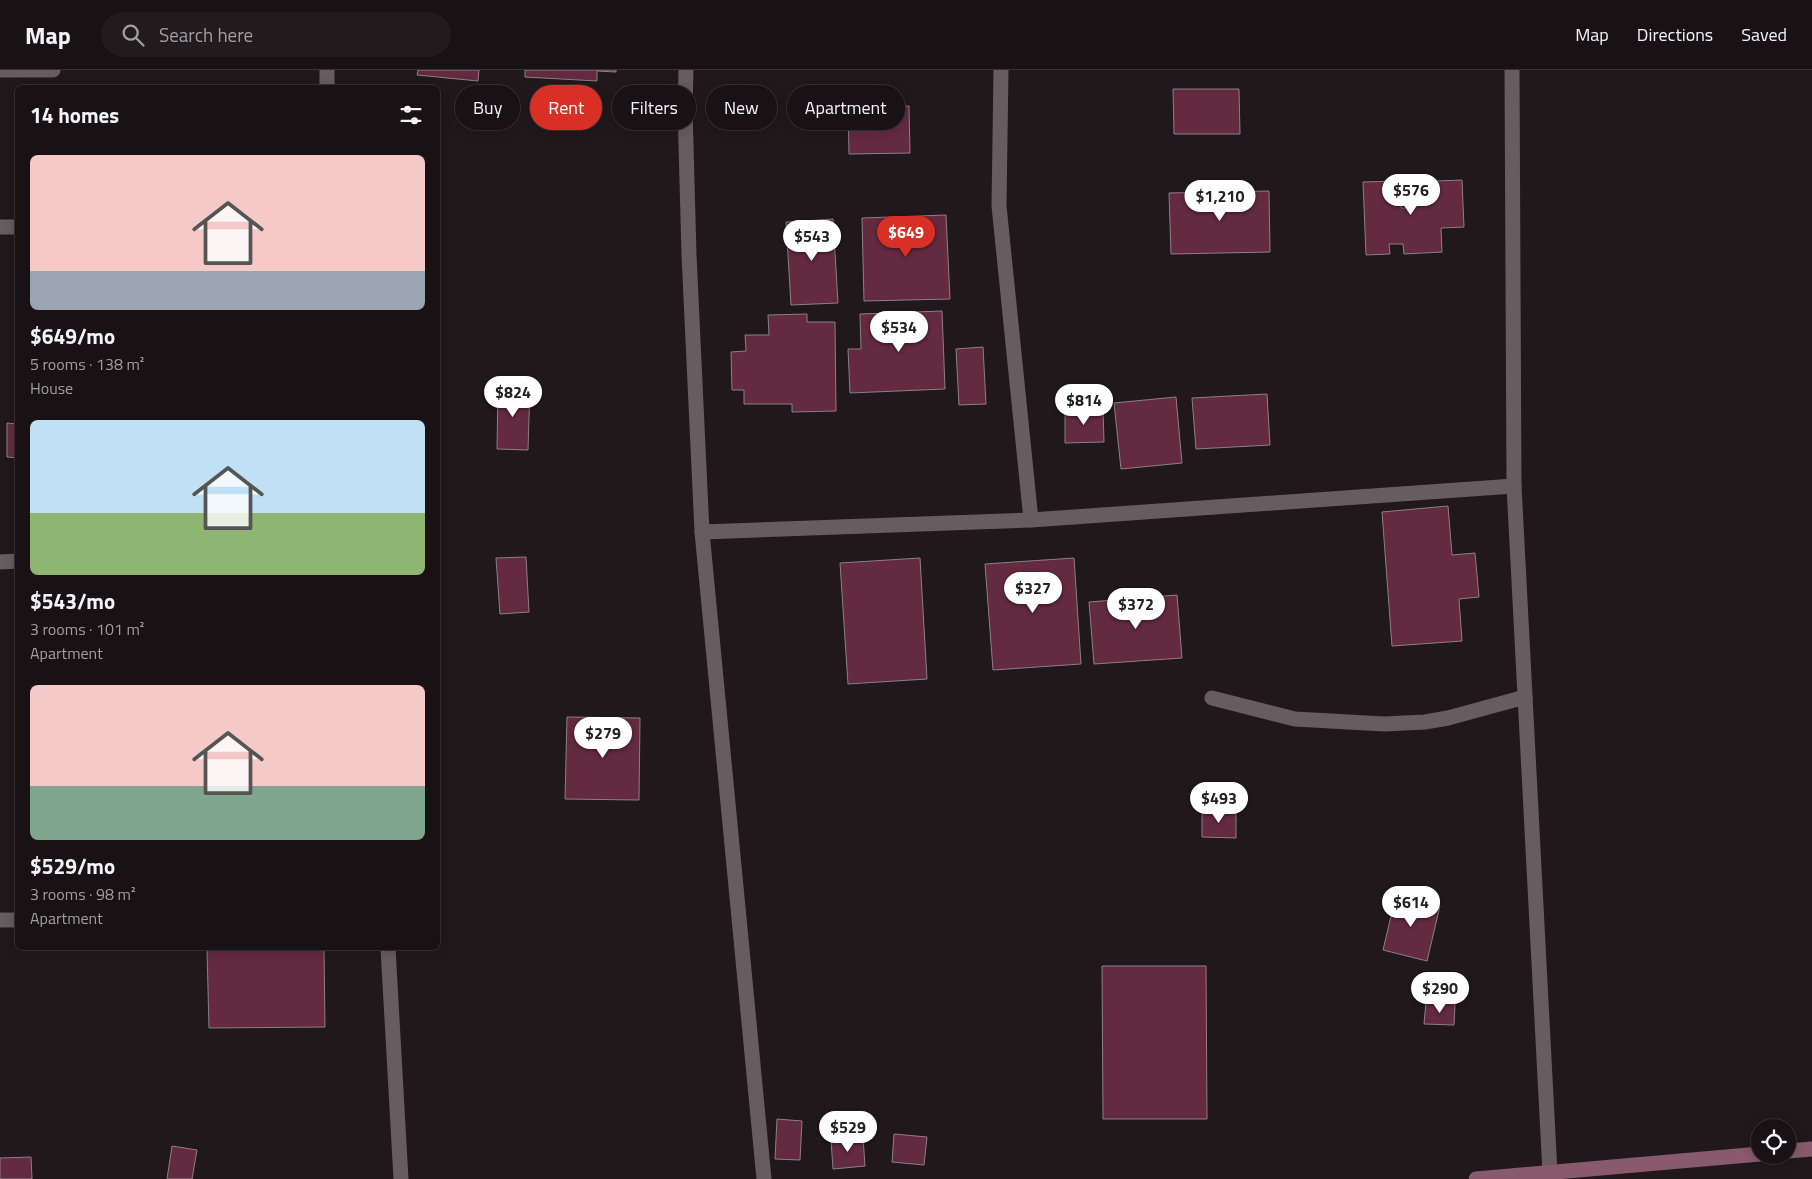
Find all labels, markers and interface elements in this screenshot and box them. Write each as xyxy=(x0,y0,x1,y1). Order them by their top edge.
search box xyxy=(101,12,451,57)
text: Map xyxy=(25,17,71,53)
text: Search here xyxy=(159,20,253,49)
icon: search xyxy=(119,21,147,49)
text: Map xyxy=(1575,21,1609,48)
text: Directions xyxy=(1637,21,1713,48)
text: Saved xyxy=(1741,21,1787,48)
chip: Buy xyxy=(455,85,520,130)
chip: Rent xyxy=(530,85,602,130)
chip: Filters xyxy=(612,85,696,130)
chip: New xyxy=(706,85,777,130)
chip: Apartment xyxy=(787,85,905,130)
text: 14 homes xyxy=(30,99,119,131)
icon: filters xyxy=(397,101,425,129)
pin: $576 xyxy=(1381,174,1441,216)
text: $576 xyxy=(1393,178,1429,202)
pin: $1,210 xyxy=(1179,180,1261,222)
text: $1,210 xyxy=(1195,184,1245,208)
icon: home xyxy=(183,188,273,278)
pin: $649 xyxy=(876,216,936,258)
pin: $543 xyxy=(782,220,842,262)
text: $649 xyxy=(888,220,924,244)
text: $543 xyxy=(794,224,830,248)
pin: $534 xyxy=(869,310,929,353)
text: $534 xyxy=(881,315,917,339)
text: $649/mo xyxy=(30,320,115,352)
text: 5 rooms · 138 m² xyxy=(30,352,144,376)
text: House xyxy=(30,376,73,400)
pin: $824 xyxy=(483,376,543,418)
text: $824 xyxy=(495,380,531,404)
pin: $814 xyxy=(1054,384,1114,426)
text: $814 xyxy=(1066,388,1102,412)
icon: home xyxy=(183,453,273,543)
pin: $327 xyxy=(1003,572,1063,614)
text: $327 xyxy=(1015,576,1051,600)
text: $543/mo xyxy=(30,585,115,617)
pin: $372 xyxy=(1106,588,1166,630)
text: $372 xyxy=(1118,592,1154,616)
text: 3 rooms · 101 m² xyxy=(30,617,144,641)
text: Apartment xyxy=(30,641,103,665)
pin: $279 xyxy=(573,716,633,759)
icon: home xyxy=(183,718,273,808)
text: $279 xyxy=(585,721,621,745)
pin: $493 xyxy=(1189,782,1249,824)
text: $493 xyxy=(1201,786,1237,810)
text: $529/mo xyxy=(30,850,115,882)
text: 3 rooms · 98 m² xyxy=(30,882,135,906)
pin: $614 xyxy=(1381,886,1441,928)
text: $614 xyxy=(1393,890,1429,914)
text: Apartment xyxy=(30,906,103,930)
pin: $290 xyxy=(1410,972,1470,1014)
text: $290 xyxy=(1422,976,1458,1000)
pin: $529 xyxy=(818,1110,878,1153)
text: $529 xyxy=(830,1115,866,1139)
map controls xyxy=(1751,1119,1796,1164)
button: locate xyxy=(1751,1119,1796,1164)

